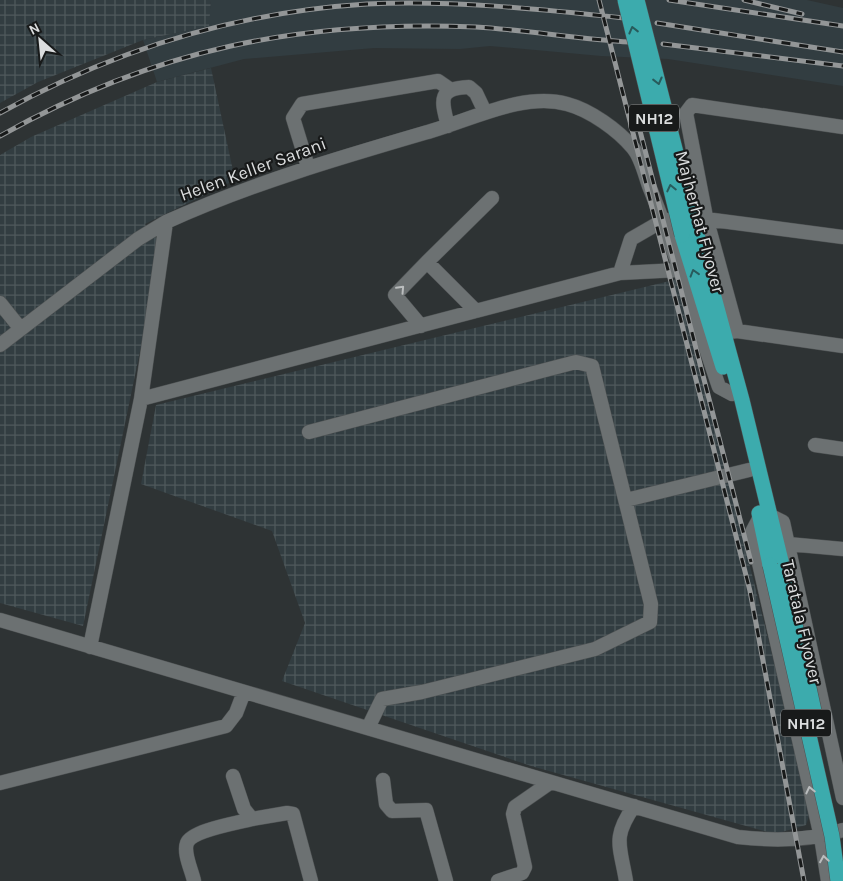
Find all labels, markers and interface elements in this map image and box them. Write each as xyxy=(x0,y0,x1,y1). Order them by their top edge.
north arrow xyxy=(15,15,65,65)
text: N xyxy=(26,19,43,39)
one-way arrow xyxy=(628,26,639,35)
one-way arrow xyxy=(652,77,662,85)
road number: NH12 xyxy=(629,105,679,132)
street label: Helen Keller Sarani xyxy=(177,132,329,206)
street label: Majherhat Flyover xyxy=(670,148,730,296)
one-way arrow xyxy=(666,184,677,193)
one-way arrow xyxy=(689,269,699,277)
one-way arrow xyxy=(395,286,404,295)
street label: Taratala Flyover xyxy=(777,558,827,687)
road number: NH12 xyxy=(781,710,831,736)
one-way arrow xyxy=(805,785,816,794)
one-way arrow xyxy=(819,855,830,863)

